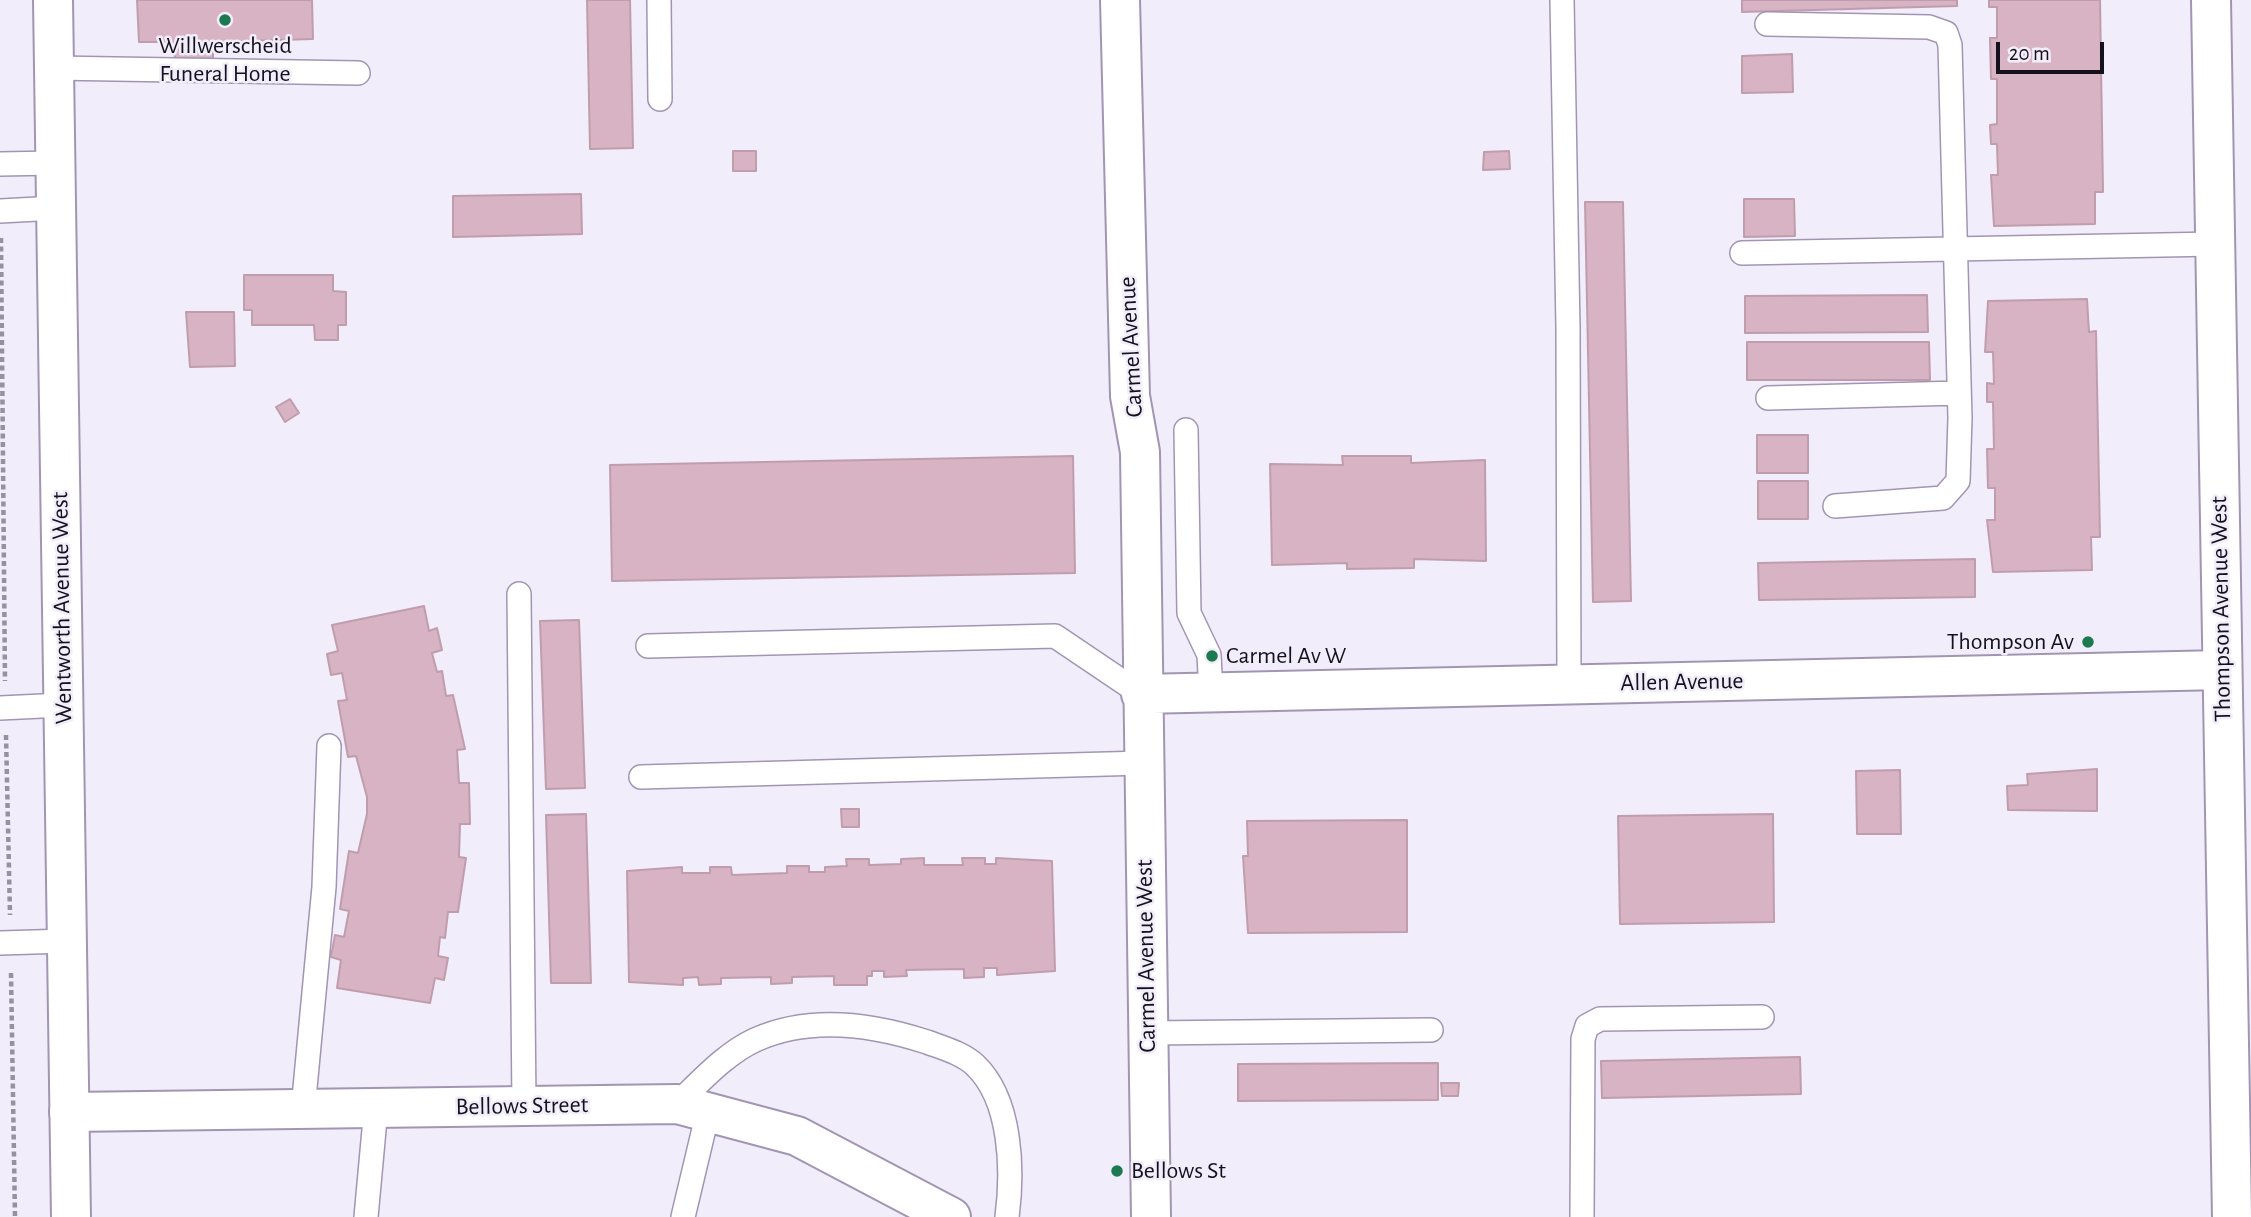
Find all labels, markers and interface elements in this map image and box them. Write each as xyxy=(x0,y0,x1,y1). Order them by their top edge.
marker: Willwerscheid Funeral Home xyxy=(217,12,233,28)
scale bar xyxy=(1999,28,2108,72)
place label: Willwerscheid Funeral Home xyxy=(158,32,292,88)
text: 20 m xyxy=(2009,43,2050,64)
street label: Carmel Avenue xyxy=(1113,276,1149,418)
street label: Wentworth Avenue West xyxy=(46,491,78,725)
street label: Thompson Avenue West xyxy=(2205,496,2237,722)
place label: Thompson Av xyxy=(1947,628,2074,656)
marker: Thompson Av xyxy=(2080,634,2096,650)
place label: Carmel Av W xyxy=(1226,642,1346,670)
marker: Carmel Av W xyxy=(1204,648,1220,664)
street label: Allen Avenue xyxy=(1620,667,1744,697)
street label: Carmel Avenue West xyxy=(1130,859,1162,1053)
street label: Bellows Street xyxy=(455,1090,589,1122)
place label: Bellows St xyxy=(1131,1157,1226,1185)
marker: Bellows St xyxy=(1109,1163,1125,1179)

